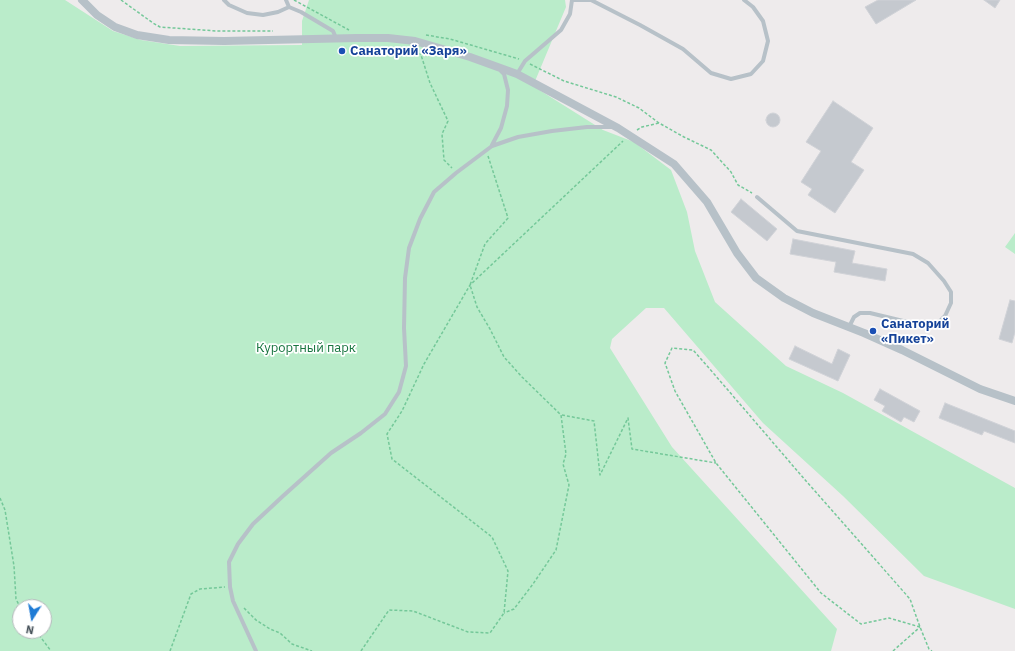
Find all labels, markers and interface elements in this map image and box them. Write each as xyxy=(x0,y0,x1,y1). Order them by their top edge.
place label: Санаторий «Заря» xyxy=(350,43,467,59)
marker: Санаторий «Заря» xyxy=(337,46,347,56)
place label: Санаторий «Пикет» xyxy=(881,316,949,347)
marker: Санаторий «Пикет» xyxy=(868,326,878,336)
park label: Курортный парк xyxy=(256,340,356,356)
north arrow xyxy=(12,599,52,639)
text: N xyxy=(25,622,35,637)

